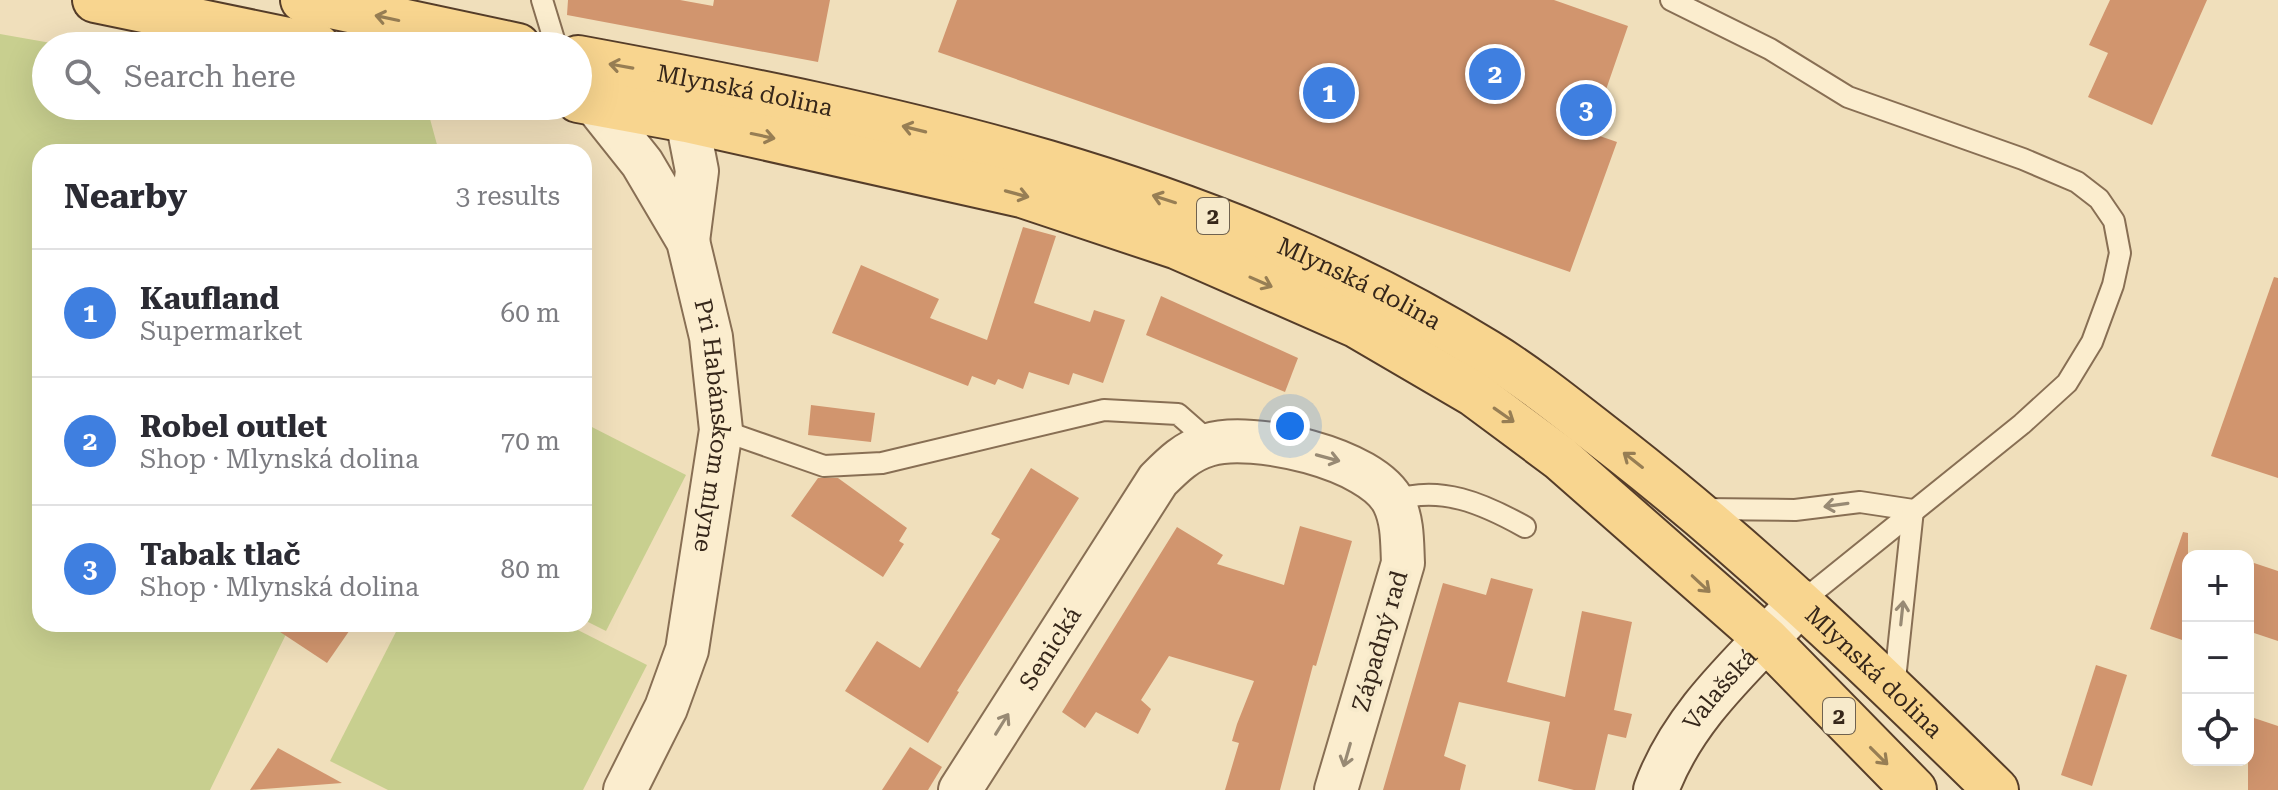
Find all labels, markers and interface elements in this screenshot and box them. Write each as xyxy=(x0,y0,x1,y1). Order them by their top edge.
one-way arrow xyxy=(375,10,400,25)
search box xyxy=(32,32,592,120)
pin: 2 xyxy=(1469,44,1521,104)
icon: search xyxy=(60,54,104,98)
one-way arrow xyxy=(609,58,635,73)
text: Search here xyxy=(124,59,296,94)
street label: Mlynská dolina xyxy=(655,59,835,122)
pin: 1 xyxy=(1303,63,1355,123)
pin: 3 xyxy=(1560,80,1612,140)
one-way arrow xyxy=(902,120,927,135)
one-way arrow xyxy=(750,129,776,144)
text: Nearby xyxy=(64,176,187,216)
text: 3 results xyxy=(456,181,560,211)
one-way arrow xyxy=(1003,188,1029,203)
one-way arrow xyxy=(1152,191,1177,205)
road number: 2 xyxy=(1197,198,1229,234)
street label: Mlynská dolina xyxy=(1273,232,1446,336)
one-way arrow xyxy=(1249,275,1273,290)
text: Kaufland xyxy=(140,281,279,316)
street label: Pri Habánskom mlyne xyxy=(688,296,736,554)
text: 1 xyxy=(83,298,97,328)
text: 60 m xyxy=(501,298,560,328)
text: Supermarket xyxy=(140,316,303,346)
your location xyxy=(1270,406,1310,446)
one-way arrow xyxy=(1493,407,1515,423)
text: Robel outlet xyxy=(140,409,327,444)
text: 2 xyxy=(83,426,97,456)
text: 70 m xyxy=(501,426,560,456)
text: Shop · Mlynská dolina xyxy=(140,444,419,474)
one-way arrow xyxy=(1315,451,1341,466)
one-way arrow xyxy=(1623,452,1644,469)
one-way arrow xyxy=(1824,498,1849,513)
text: Tabak tlač xyxy=(140,537,301,572)
map controls xyxy=(2182,550,2254,766)
button: + xyxy=(2182,550,2254,622)
text: 3 xyxy=(83,554,97,584)
text: 80 m xyxy=(501,554,560,584)
street label: Západný rad xyxy=(1347,567,1413,715)
text: Shop · Mlynská dolina xyxy=(140,572,419,602)
one-way arrow xyxy=(1691,575,1711,594)
one-way arrow xyxy=(1894,600,1909,627)
street label: Mlynská dolina xyxy=(1799,601,1948,744)
street label: Senická xyxy=(1014,602,1087,695)
button: − xyxy=(2182,622,2254,694)
street label: Valašská xyxy=(1677,643,1763,736)
button: locate xyxy=(2182,694,2254,766)
road number: 2 xyxy=(1823,698,1855,734)
one-way arrow xyxy=(994,713,1010,736)
one-way arrow xyxy=(1339,742,1354,768)
one-way arrow xyxy=(1869,746,1888,765)

